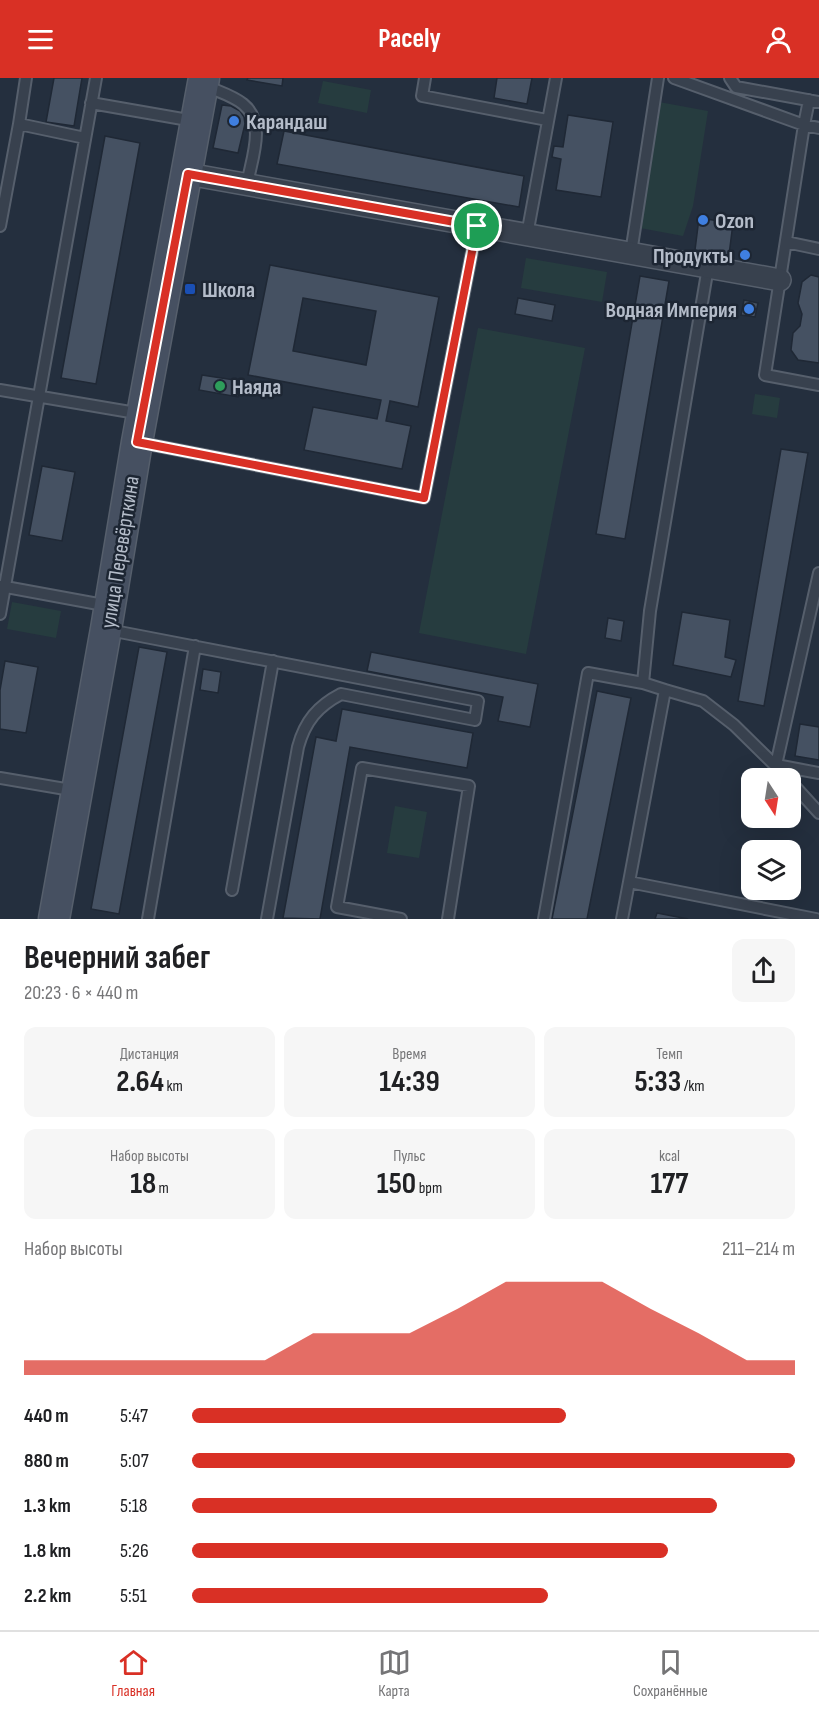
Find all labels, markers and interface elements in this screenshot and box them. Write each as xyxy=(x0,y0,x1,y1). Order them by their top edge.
icon: menu xyxy=(24,23,57,56)
text: Pacely xyxy=(378,23,441,55)
icon: person xyxy=(762,23,795,56)
place label: Карандаш xyxy=(246,109,327,136)
marker: Карандаш xyxy=(227,114,241,128)
pin xyxy=(451,200,502,251)
place label: Ozon xyxy=(715,208,754,235)
icon: arrive xyxy=(460,209,493,242)
marker: Ozon xyxy=(696,213,710,227)
place label: Продукты xyxy=(653,243,733,270)
marker: Продукты xyxy=(738,248,752,262)
place label: Школа xyxy=(202,277,255,304)
marker: Школа xyxy=(183,282,197,296)
place label: Водная Империя xyxy=(605,297,737,324)
marker: Водная Империя xyxy=(742,302,756,316)
place label: Наяда xyxy=(232,374,281,401)
marker: Наяда xyxy=(213,379,227,393)
street label: улица Перевёрткина xyxy=(95,474,146,630)
north arrow xyxy=(741,768,801,828)
map controls xyxy=(741,768,801,900)
button: layers xyxy=(741,840,801,900)
text: Вечерний забег xyxy=(24,938,210,978)
button: share xyxy=(732,939,795,1002)
text: 20:23 · 6 × 440 m xyxy=(24,981,138,1005)
text: Дистанция xyxy=(120,1045,179,1064)
text: Время xyxy=(392,1045,427,1064)
text: Темп xyxy=(656,1045,683,1064)
text: 2.64 xyxy=(116,1064,164,1100)
text: 14:39 xyxy=(379,1064,440,1100)
text: 5:33 xyxy=(634,1064,681,1100)
text: km xyxy=(164,1077,183,1096)
text: /km xyxy=(681,1077,705,1096)
text: Набор высоты xyxy=(110,1147,189,1166)
text: Пульс xyxy=(393,1147,426,1166)
text: kcal xyxy=(659,1147,680,1166)
text: 18 xyxy=(130,1166,156,1202)
text: 150 xyxy=(377,1166,416,1202)
text: 177 xyxy=(651,1166,688,1202)
text: m xyxy=(156,1179,169,1198)
text: bpm xyxy=(416,1179,442,1198)
text: Набор высоты xyxy=(24,1237,123,1261)
text: 211–214 m xyxy=(722,1237,795,1261)
text: 440 m xyxy=(24,1404,69,1428)
text: 5:47 xyxy=(120,1404,148,1428)
text: 880 m xyxy=(24,1449,69,1473)
text: 5:07 xyxy=(120,1449,149,1473)
text: 1.3 km xyxy=(24,1494,71,1518)
text: 5:18 xyxy=(120,1494,148,1518)
text: 1.8 km xyxy=(24,1539,71,1563)
text: 5:26 xyxy=(120,1539,149,1563)
text: 2.2 km xyxy=(24,1584,71,1608)
text: 5:51 xyxy=(120,1584,147,1608)
tab: Главная xyxy=(111,1646,155,1701)
tab: Карта xyxy=(378,1646,411,1701)
tab: Сохранённые xyxy=(633,1646,708,1701)

